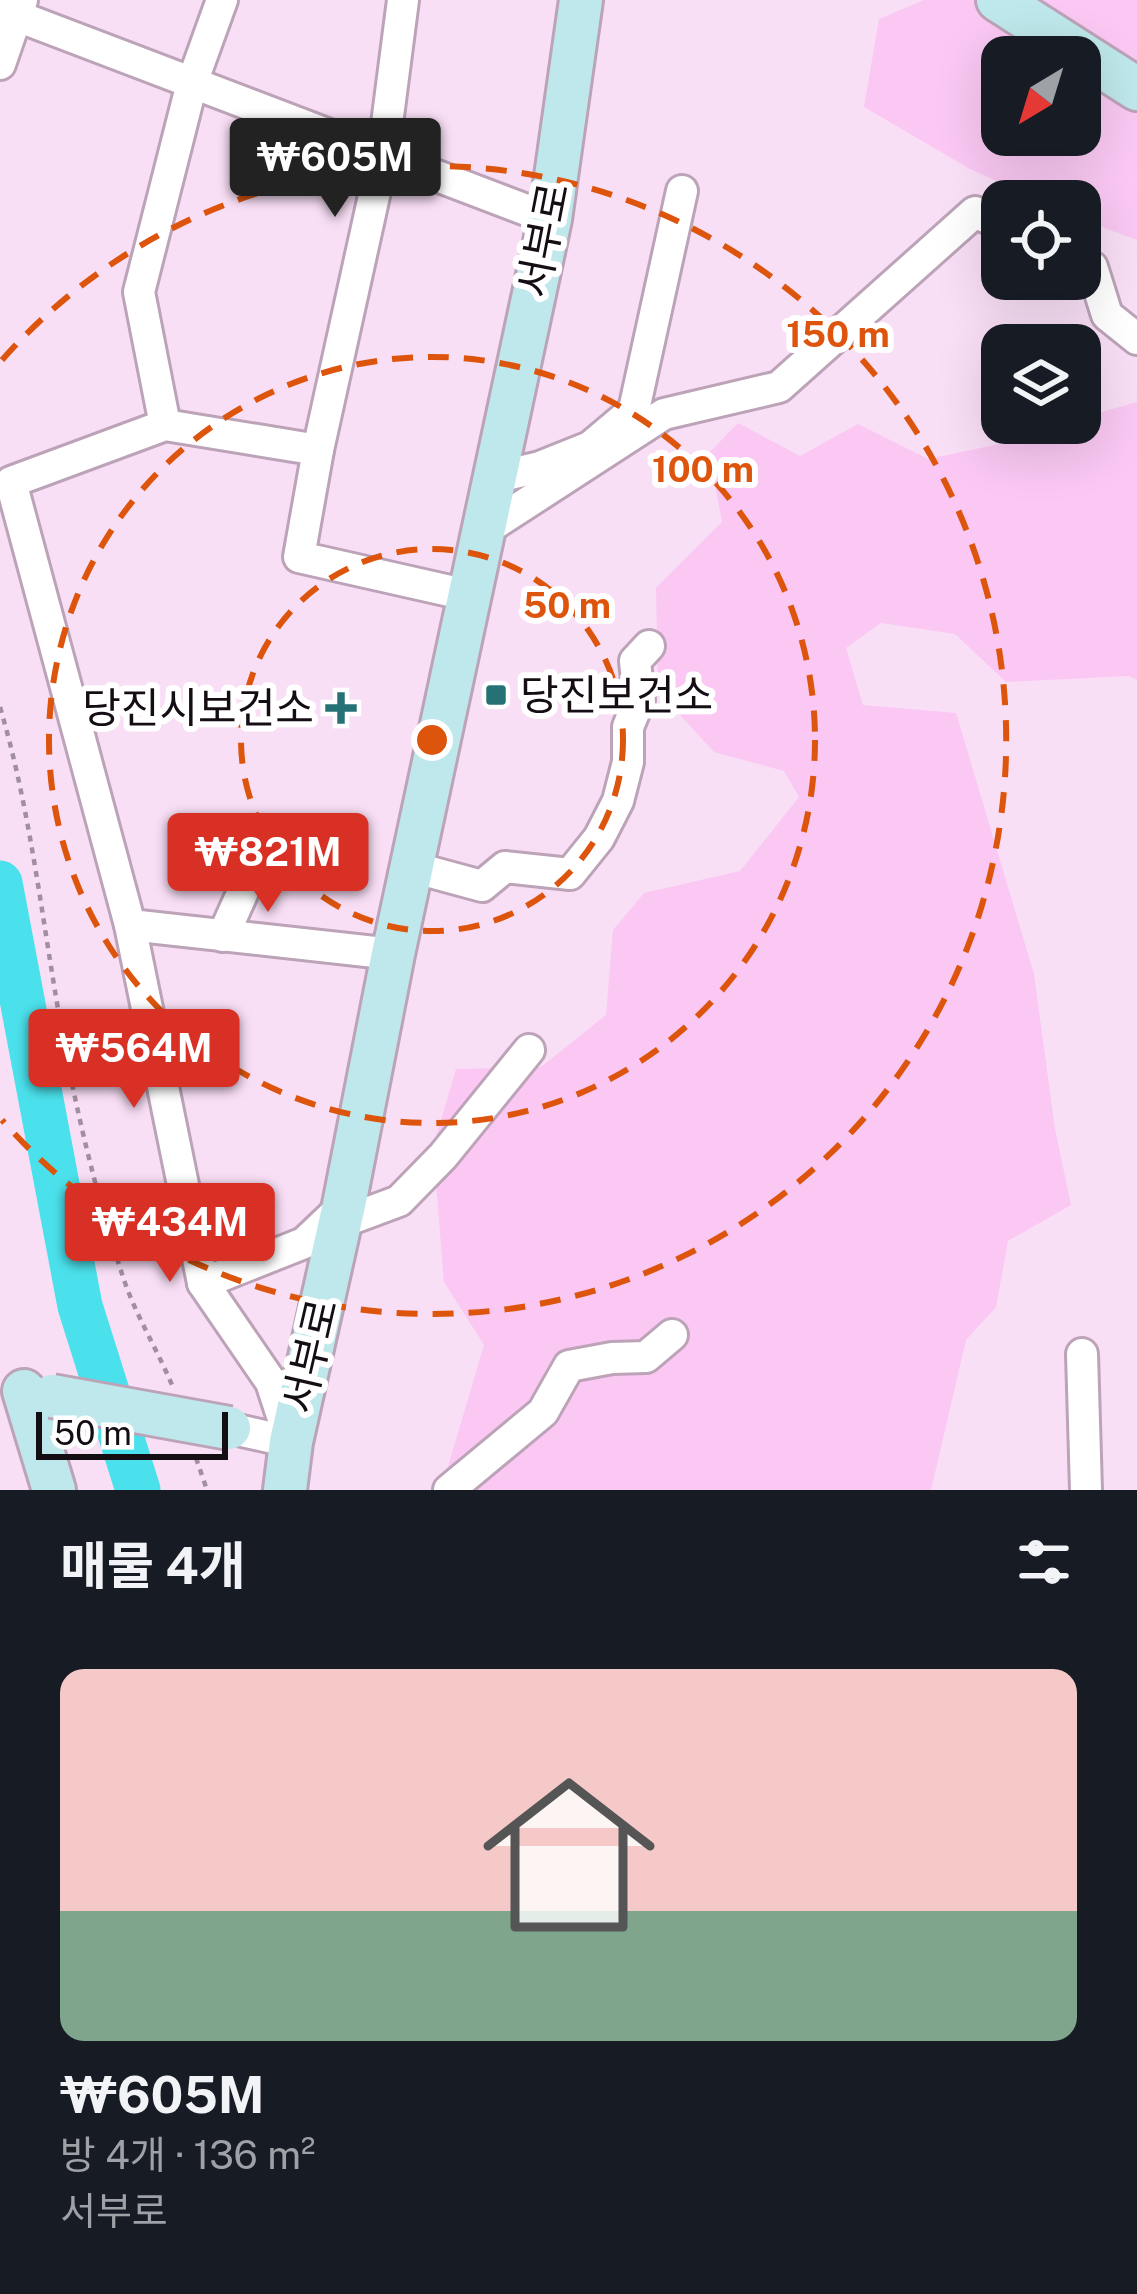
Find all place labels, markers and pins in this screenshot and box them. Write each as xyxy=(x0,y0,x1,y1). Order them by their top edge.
pin: ₩605M xyxy=(251,118,419,220)
place label: 당진보건소 xyxy=(520,670,713,719)
marker: 당진보건소 xyxy=(483,682,509,708)
place label: 당진시보건소 xyxy=(82,683,314,732)
marker: 당진시보건소 xyxy=(325,692,357,724)
centre of rings xyxy=(411,719,453,761)
pin: ₩821M xyxy=(184,813,352,915)
pin: ₩564M xyxy=(50,1009,218,1111)
pin: ₩434M xyxy=(86,1183,254,1285)

